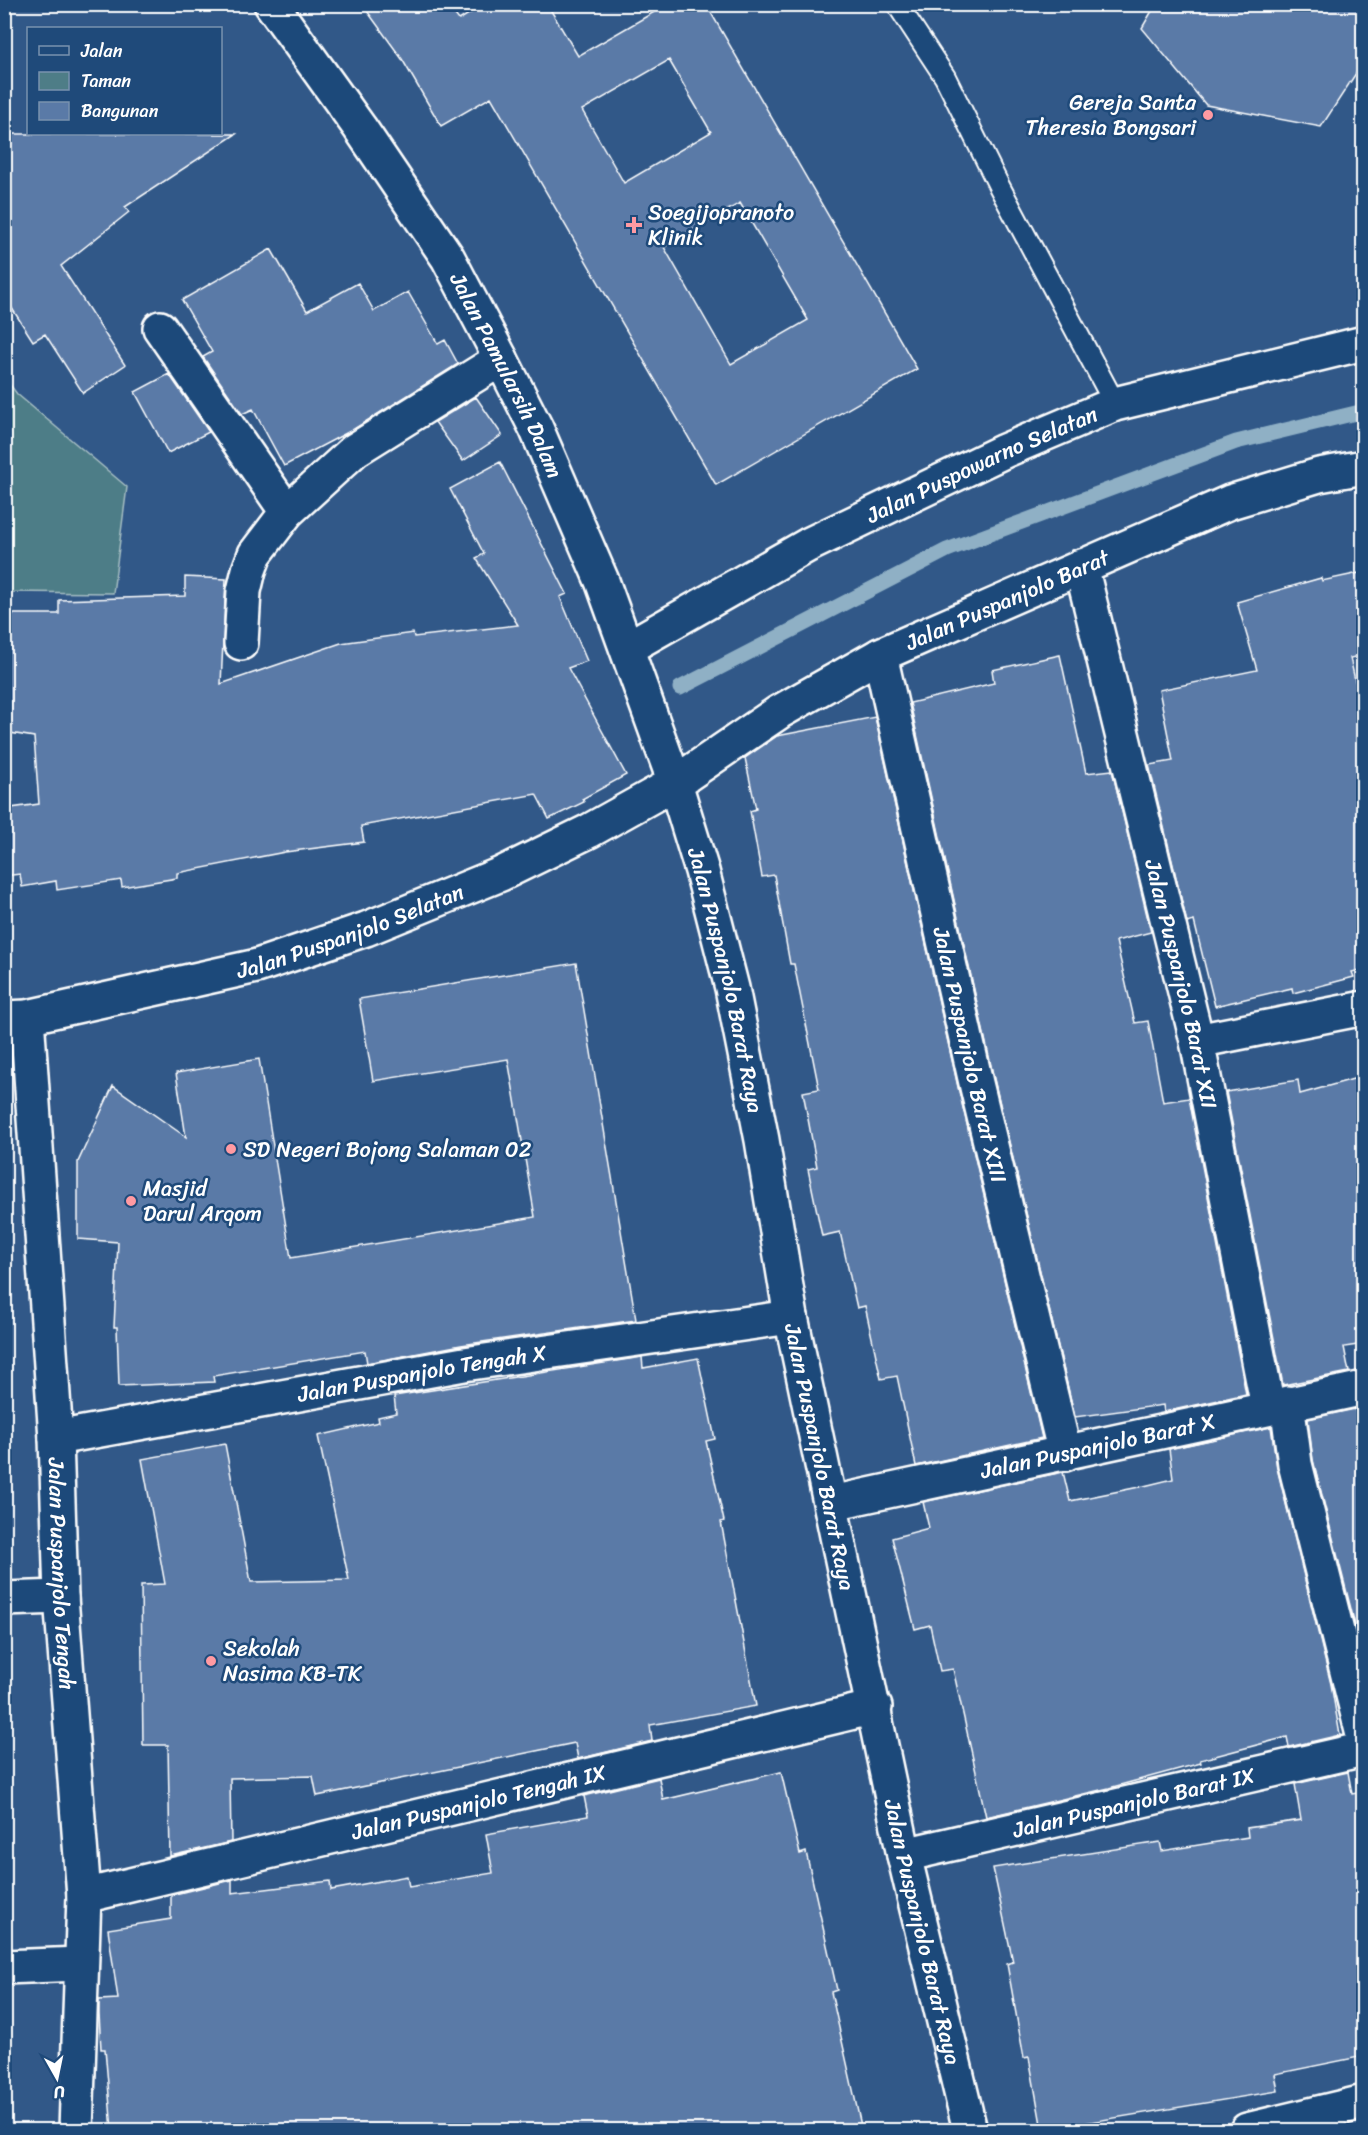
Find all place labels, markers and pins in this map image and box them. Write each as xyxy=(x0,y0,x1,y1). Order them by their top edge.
place label: Gereja Santa Theresia Bongsari xyxy=(1026,83,1197,147)
marker: Gereja Santa Theresia Bongsari xyxy=(1201,108,1215,122)
place label: Soegijopranoto Klinik xyxy=(648,193,794,257)
marker: Soegijopranoto Klinik xyxy=(625,216,643,234)
place label: SD Negeri Bojong Salaman 02 xyxy=(243,1130,532,1169)
marker: SD Negeri Bojong Salaman 02 xyxy=(224,1142,238,1156)
place label: Masjid Darul Arqom xyxy=(143,1169,262,1233)
marker: Masjid Darul Arqom xyxy=(124,1194,138,1208)
place label: Sekolah Nasima KB-TK xyxy=(223,1629,363,1693)
marker: Sekolah Nasima KB-TK xyxy=(204,1654,218,1668)

